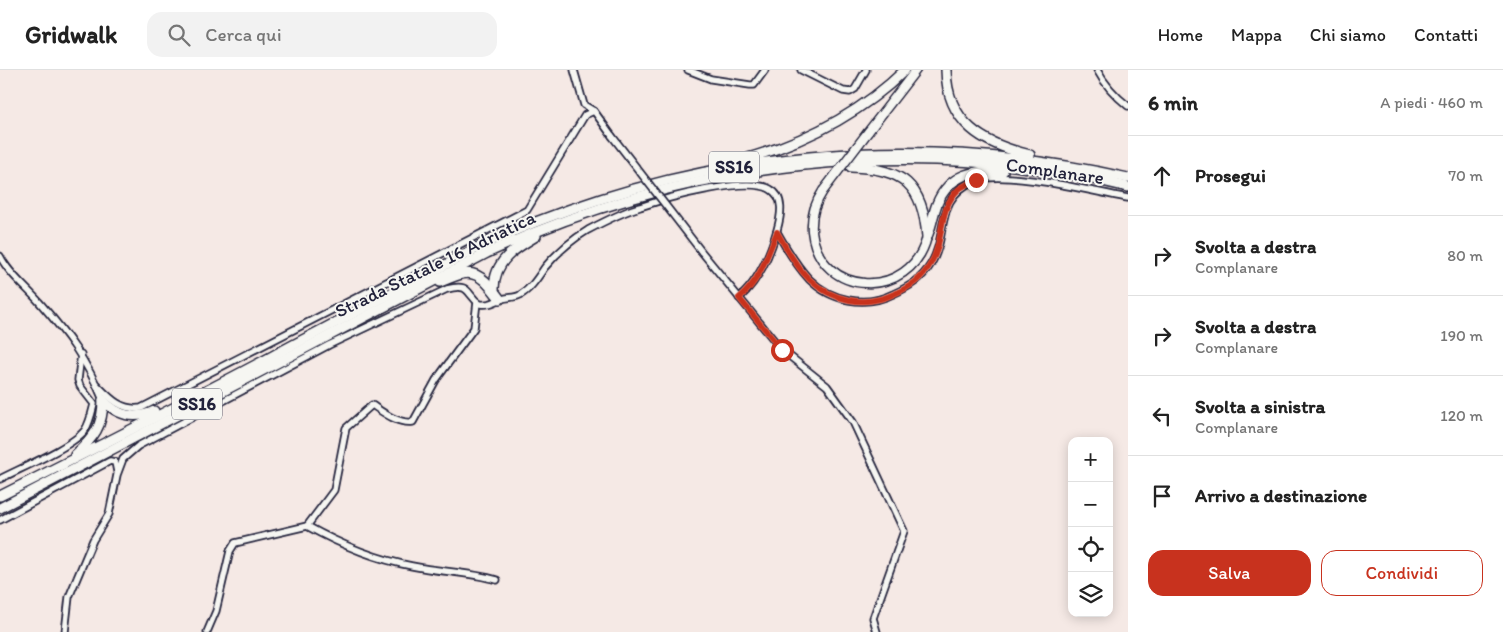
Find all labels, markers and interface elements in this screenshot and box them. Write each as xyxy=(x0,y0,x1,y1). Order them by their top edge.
search box xyxy=(147,12,497,57)
text: Gridwalk xyxy=(25,20,117,49)
icon: search xyxy=(165,21,193,49)
text: Cerca qui xyxy=(205,23,282,46)
text: Home xyxy=(1158,24,1203,46)
text: Mappa xyxy=(1231,24,1282,46)
text: Chi siamo xyxy=(1310,24,1386,46)
text: Contatti xyxy=(1414,24,1478,46)
text: 6 min xyxy=(1148,90,1198,115)
text: A piedi · 460 m xyxy=(1380,93,1483,112)
road number: SS16 xyxy=(709,151,759,182)
street label: Complanare xyxy=(1004,153,1106,189)
icon: ahead xyxy=(1148,162,1176,190)
text: Prosegui xyxy=(1195,164,1266,187)
text: 70 m xyxy=(1448,166,1483,185)
route end xyxy=(965,169,988,192)
street label: Strada Statale 16 Adriatica xyxy=(331,205,539,323)
text: Svolta a destra xyxy=(1195,235,1316,258)
icon: right xyxy=(1148,242,1176,270)
text: 80 m xyxy=(1447,246,1483,265)
text: Complanare xyxy=(1195,258,1278,277)
text: Svolta a destra xyxy=(1195,315,1316,338)
icon: right xyxy=(1148,322,1176,350)
text: 190 m xyxy=(1440,326,1483,345)
text: Complanare xyxy=(1195,338,1278,357)
route start xyxy=(771,339,794,362)
road number: SS16 xyxy=(172,388,222,419)
text: Svolta a sinistra xyxy=(1195,395,1325,418)
icon: left xyxy=(1148,402,1176,430)
text: 120 m xyxy=(1440,406,1483,425)
text: Complanare xyxy=(1195,418,1278,437)
map controls xyxy=(1068,437,1113,617)
button: + xyxy=(1068,437,1113,482)
button: − xyxy=(1068,482,1113,527)
icon: arrive xyxy=(1148,482,1176,510)
text: Arrivo a destinazione xyxy=(1195,484,1367,507)
button: locate xyxy=(1068,527,1113,572)
button: Salva xyxy=(1148,550,1311,596)
button: Condividi xyxy=(1321,550,1483,596)
button: layers xyxy=(1068,572,1113,617)

